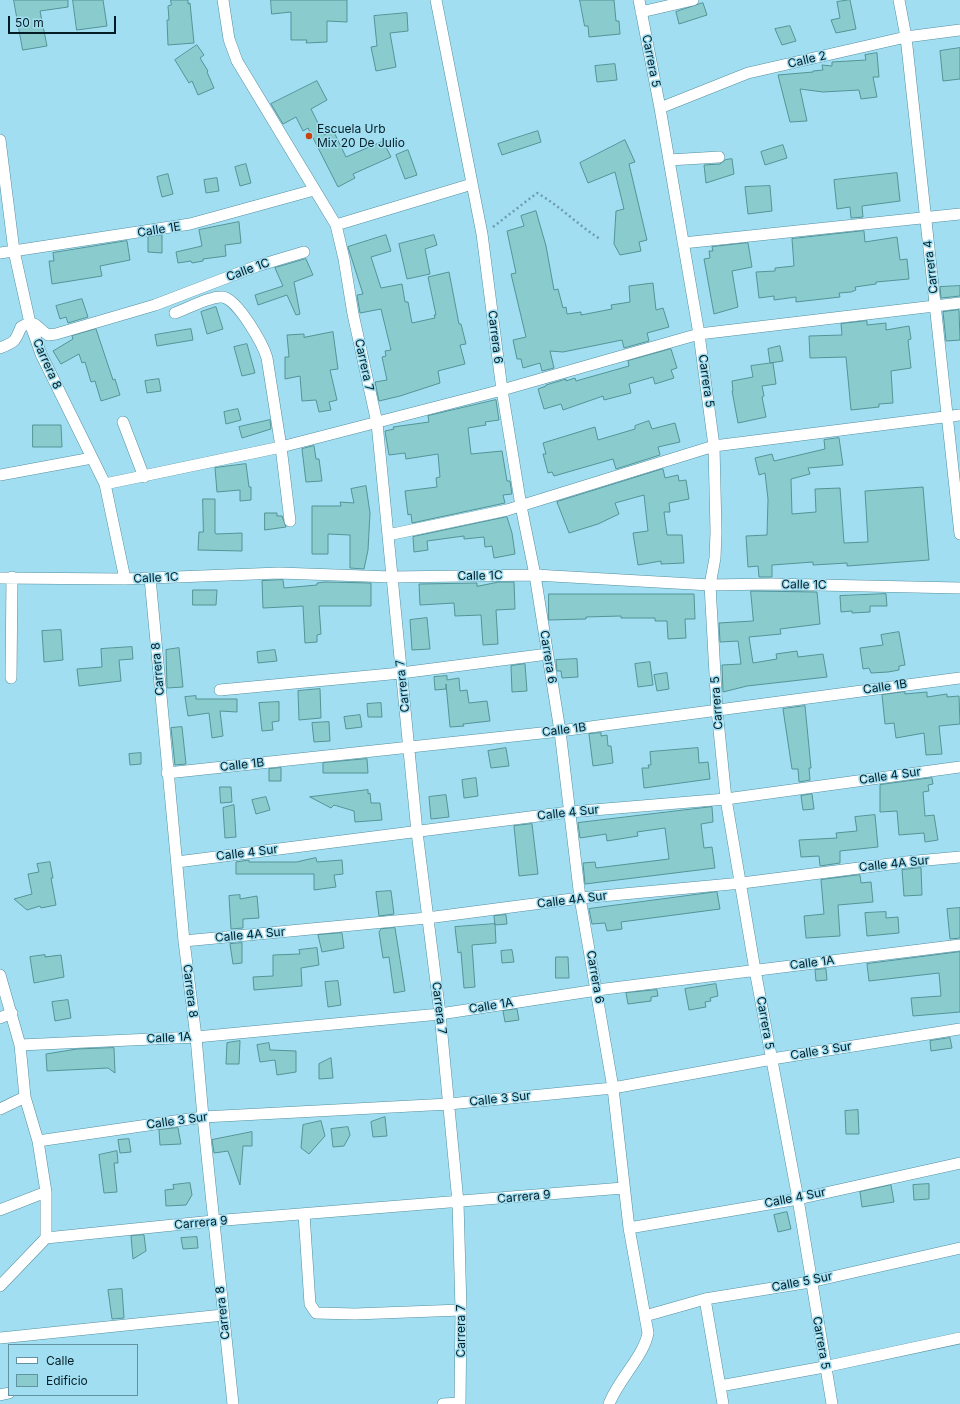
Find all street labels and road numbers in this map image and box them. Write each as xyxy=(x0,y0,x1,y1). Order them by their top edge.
street label: Carrera 5 xyxy=(639,33,663,89)
street label: Calle 2 xyxy=(786,49,828,71)
street label: Calle 1E xyxy=(136,219,182,241)
street label: Carrera 4 xyxy=(921,239,941,295)
street label: Calle 1C xyxy=(224,255,272,285)
street label: Carrera 6 xyxy=(485,310,505,364)
street label: Carrera 8 xyxy=(30,337,64,391)
street label: Carrera 7 xyxy=(351,338,377,392)
street label: Carrera 5 xyxy=(695,354,717,408)
street label: Calle 1C xyxy=(457,568,503,584)
street label: Calle 1C xyxy=(133,570,179,586)
street label: Calle 1C xyxy=(781,577,827,593)
street label: Carrera 6 xyxy=(537,629,559,685)
street label: Carrera 8 xyxy=(148,642,168,696)
street label: Carrera 7 xyxy=(393,659,413,713)
street label: Carrera 5 xyxy=(708,676,726,730)
street label: Calle 1B xyxy=(862,677,908,697)
street label: Calle 1B xyxy=(541,720,587,740)
street label: Calle 1B xyxy=(219,756,265,774)
street label: Calle 4 Sur xyxy=(858,765,922,787)
street label: Calle 4 Sur xyxy=(536,803,600,823)
street label: Calle 4 Sur xyxy=(215,842,279,864)
street label: Calle 4A Sur xyxy=(858,853,930,875)
street label: Calle 4A Sur xyxy=(536,889,608,911)
street label: Calle 4A Sur xyxy=(214,925,286,945)
street label: Carrera 6 xyxy=(583,949,607,1005)
street label: Calle 1A xyxy=(789,953,835,973)
street label: Carrera 8 xyxy=(180,964,200,1018)
street label: Carrera 7 xyxy=(429,981,449,1035)
street label: Calle 1A xyxy=(468,995,514,1017)
street label: Carrera 5 xyxy=(753,995,777,1051)
street label: Calle 1A xyxy=(146,1030,192,1046)
street label: Calle 3 Sur xyxy=(789,1039,853,1063)
street label: Calle 3 Sur xyxy=(469,1089,531,1109)
street label: Calle 3 Sur xyxy=(145,1110,209,1132)
street label: Calle 4 Sur xyxy=(763,1185,827,1211)
street label: Carrera 9 xyxy=(497,1187,551,1207)
street label: Carrera 9 xyxy=(174,1213,228,1233)
street label: Calle 5 Sur xyxy=(770,1269,834,1295)
street label: Carrera 8 xyxy=(213,1286,233,1340)
street label: Carrera 7 xyxy=(454,1305,468,1357)
street label: Carrera 5 xyxy=(809,1315,833,1371)

